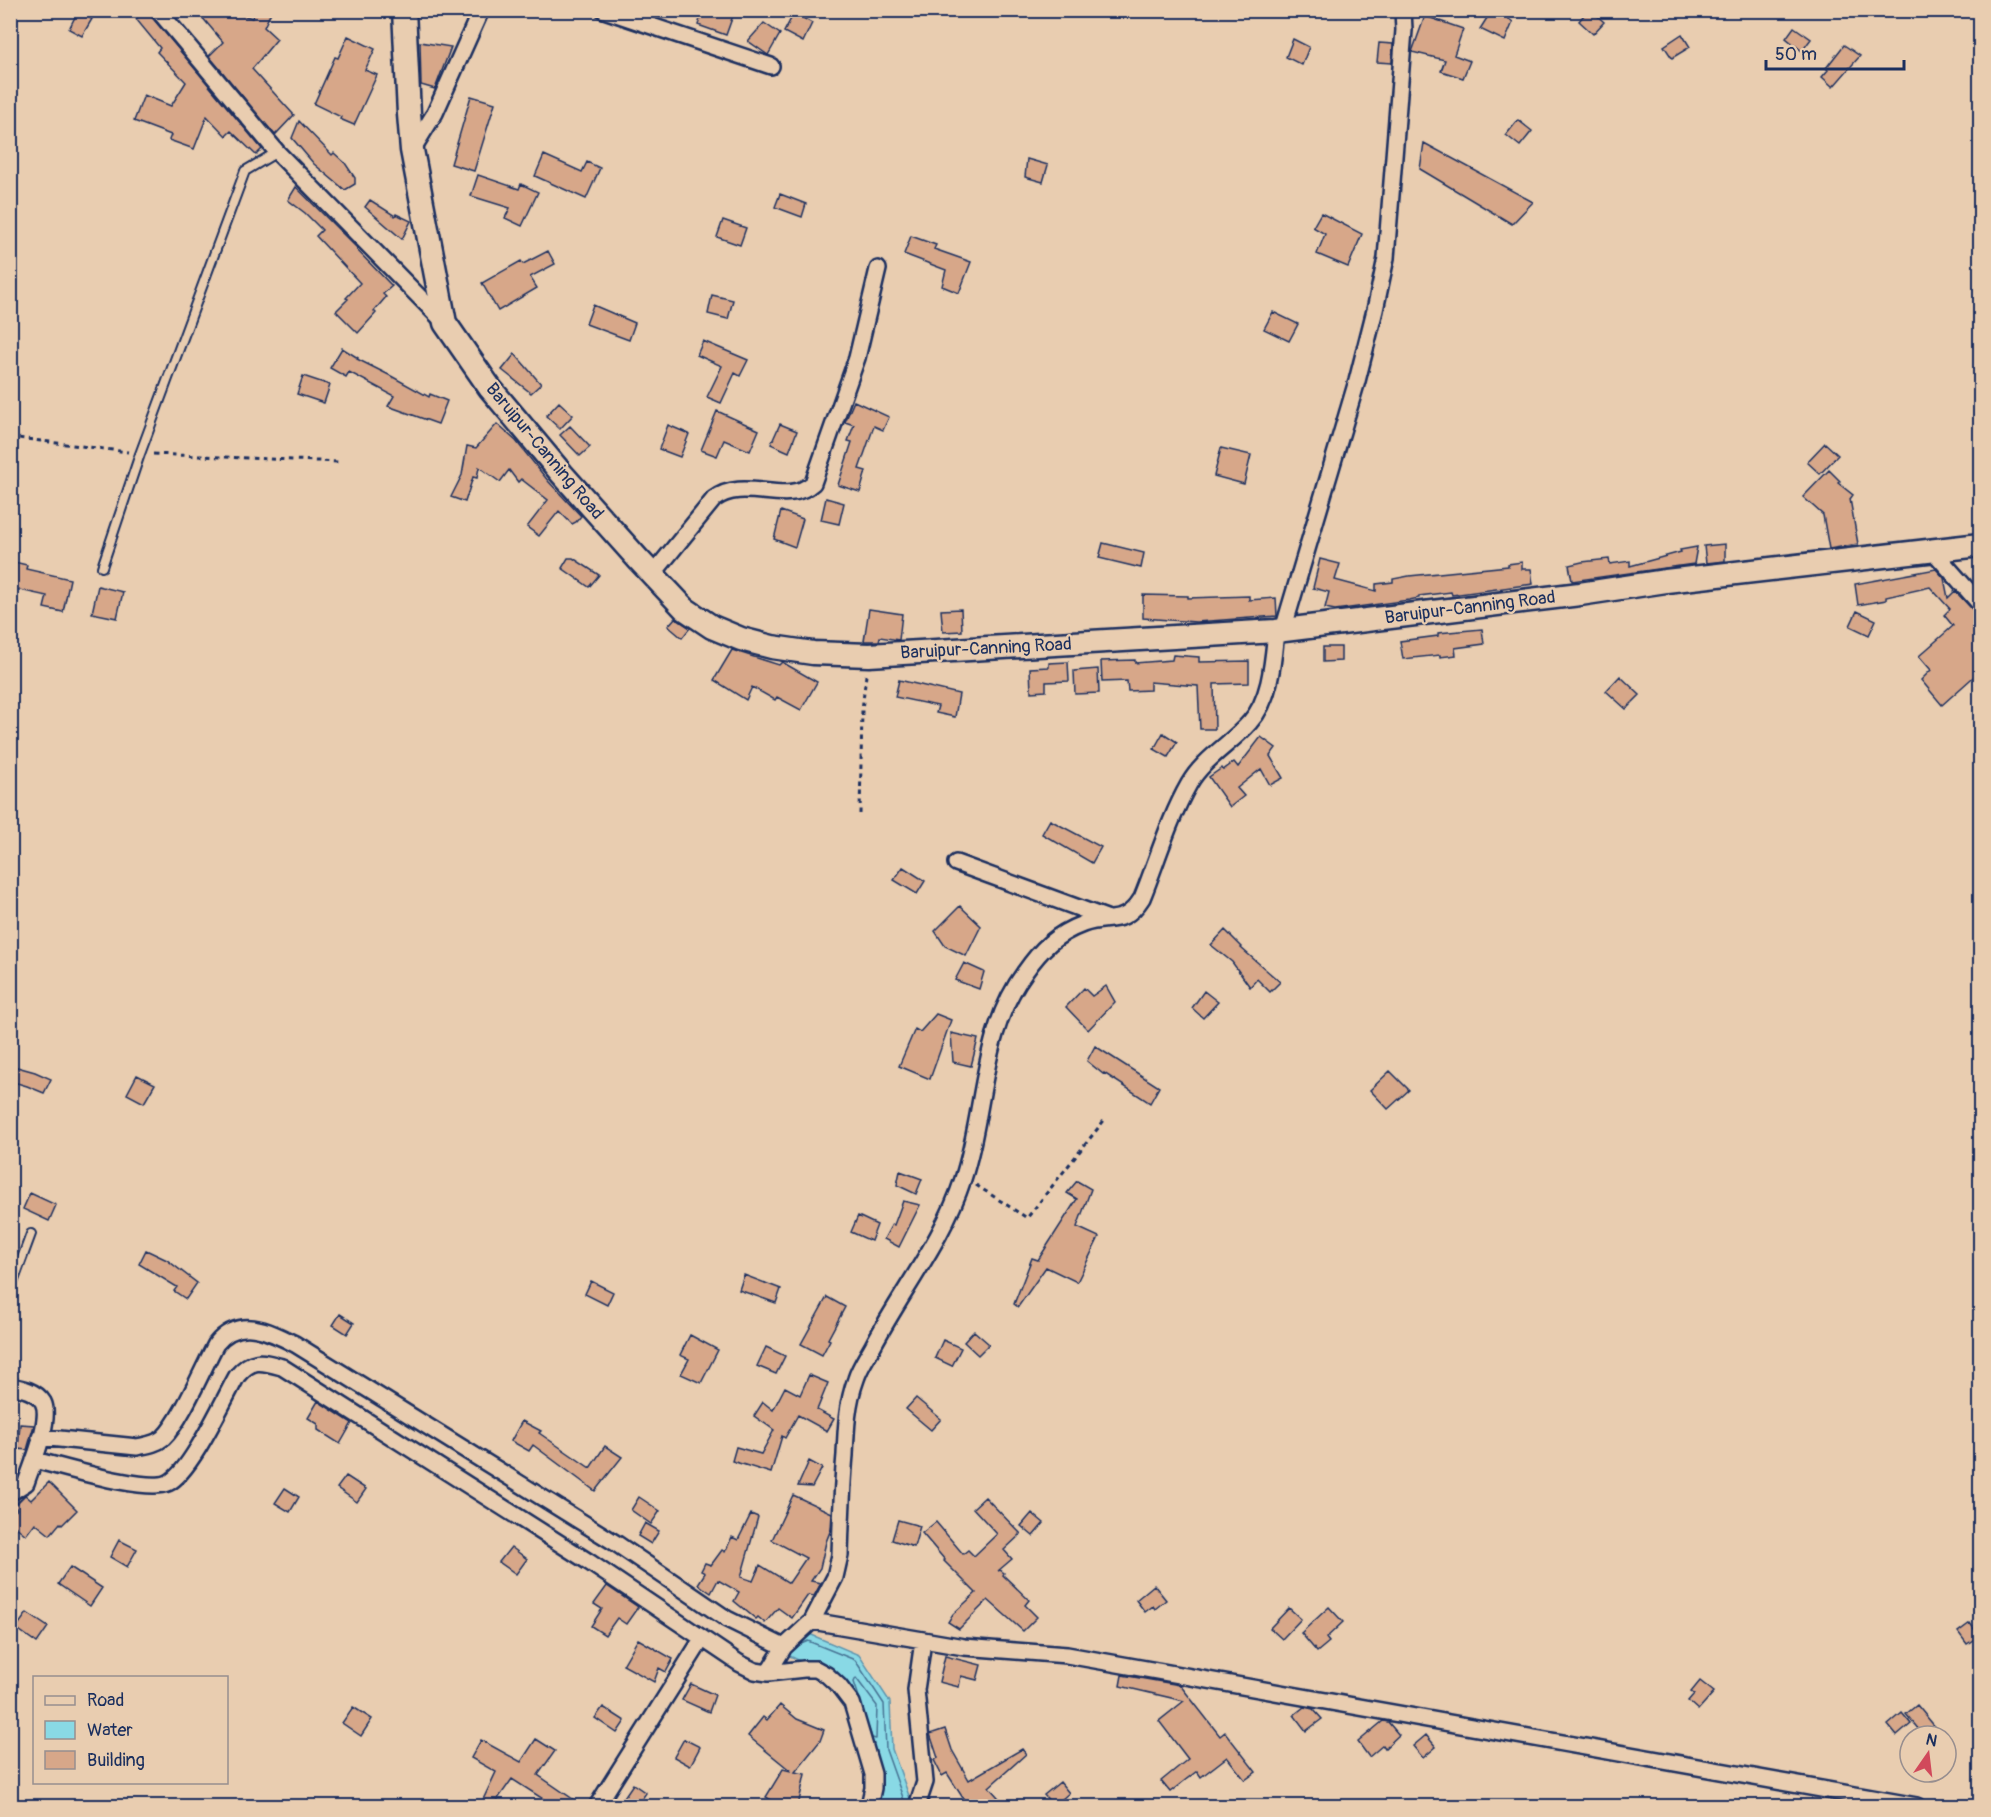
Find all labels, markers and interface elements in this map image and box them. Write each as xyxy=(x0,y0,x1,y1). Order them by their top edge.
scale bar xyxy=(1766,33,1904,71)
text: 50 m xyxy=(1775,43,1817,66)
street label: Baruipur-Canning Road xyxy=(481,378,609,524)
street label: Baruipur-Canning Road xyxy=(1383,586,1557,629)
street label: Baruipur-Canning Road xyxy=(900,633,1072,664)
legend xyxy=(33,1676,228,1784)
text: Road xyxy=(87,1689,124,1712)
text: Water xyxy=(87,1719,133,1742)
north arrow xyxy=(1898,1724,1958,1784)
text: N xyxy=(1924,1729,1939,1751)
text: Building xyxy=(87,1749,145,1772)

